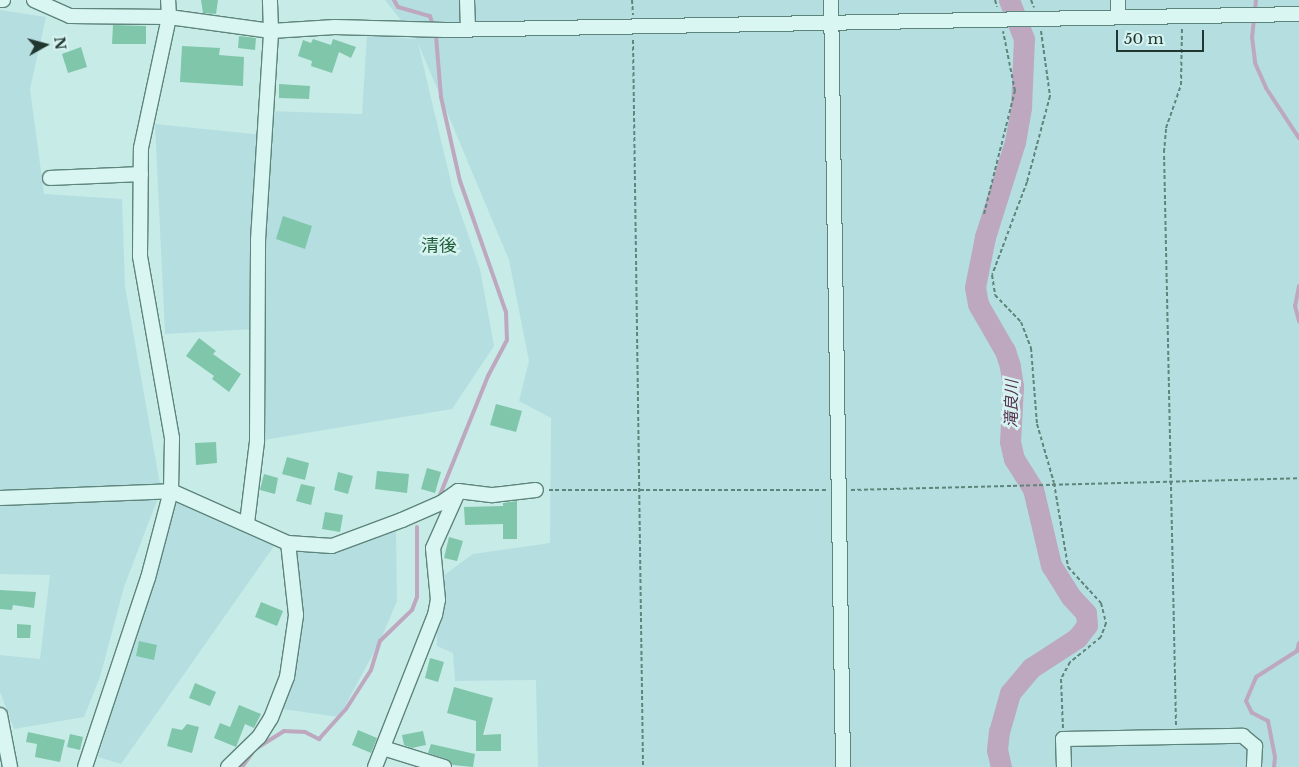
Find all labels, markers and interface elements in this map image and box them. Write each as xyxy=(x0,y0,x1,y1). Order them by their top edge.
north arrow xyxy=(20,20,70,70)
scale bar xyxy=(1119,20,1206,52)
text: 50 m xyxy=(1124,29,1164,48)
text: N xyxy=(50,36,70,51)
district label: 清後 xyxy=(421,235,457,257)
water label: 滝良川 xyxy=(1001,380,1021,428)

